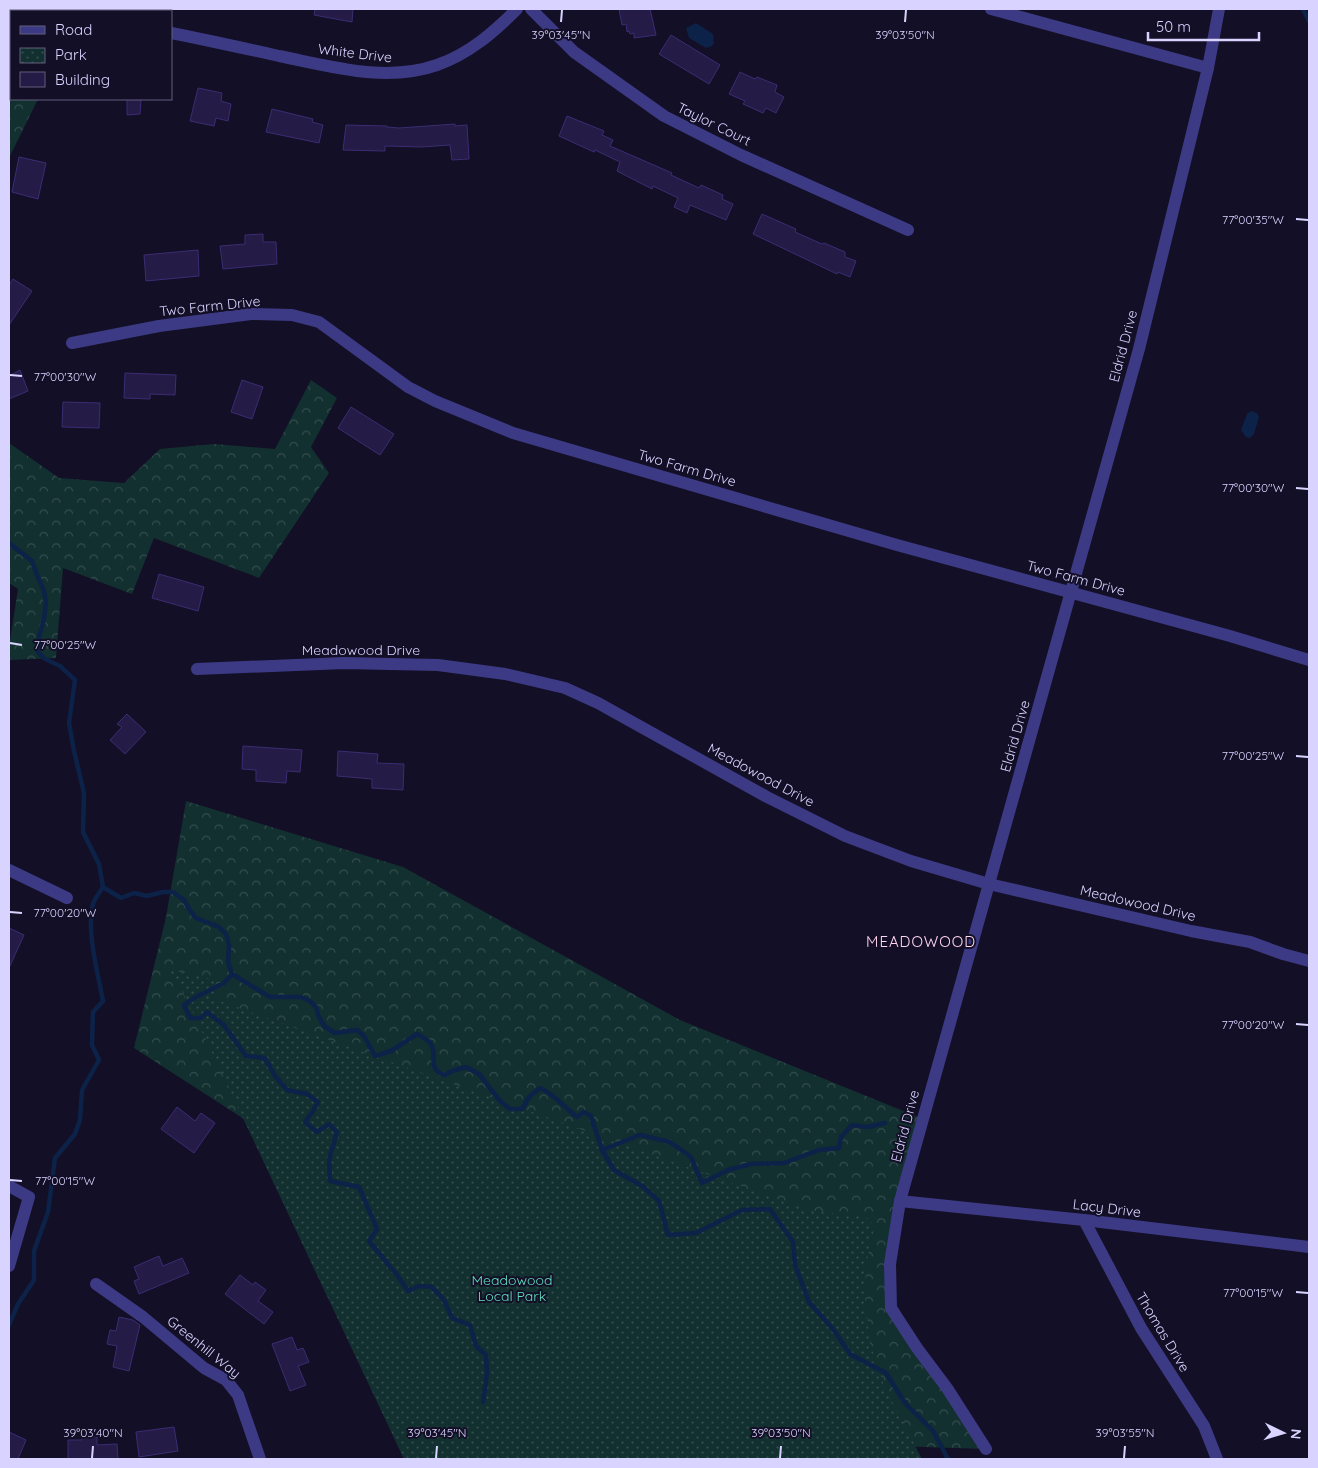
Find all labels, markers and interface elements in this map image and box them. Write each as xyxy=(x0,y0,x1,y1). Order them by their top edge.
legend xyxy=(10,10,172,100)
scale bar xyxy=(1148,10,1259,42)
text: 50 m xyxy=(1156,17,1191,36)
text: Road xyxy=(55,20,92,39)
text: 39°03'45"N xyxy=(532,27,591,42)
text: 39°03'50"N xyxy=(875,27,935,42)
street label: White Drive xyxy=(317,40,393,66)
text: Park xyxy=(55,45,87,64)
text: Building xyxy=(55,70,110,89)
street label: Taylor Court xyxy=(674,98,754,150)
text: 77°00'35"W xyxy=(1222,212,1284,227)
street label: Two Farm Drive xyxy=(159,292,261,320)
street label: Eldrid Drive xyxy=(1105,308,1141,384)
text: 77°00'30"W xyxy=(34,369,97,384)
street label: Two Farm Drive xyxy=(636,445,738,491)
text: 77°00'30"W xyxy=(1222,480,1285,495)
street label: Two Farm Drive xyxy=(1025,556,1127,600)
text: 77°00'25"W xyxy=(34,637,97,652)
street label: Meadowood Drive xyxy=(302,641,420,659)
street label: Eldrid Drive xyxy=(996,698,1034,774)
street label: Meadowood Drive xyxy=(704,739,818,811)
text: 77°00'25"W xyxy=(1222,748,1285,763)
street label: Meadowood Drive xyxy=(1078,881,1198,925)
text: 77°00'20"W xyxy=(34,905,97,920)
district label: MEADOWOOD xyxy=(866,932,976,951)
text: 77°00'20"W xyxy=(1222,1017,1285,1032)
street label: Eldrid Drive xyxy=(887,1088,923,1164)
text: 77°00'15"W xyxy=(35,1173,95,1188)
street label: Lacy Drive xyxy=(1072,1195,1142,1221)
park label: Meadowood Local Park xyxy=(472,1271,552,1305)
text: 77°00'15"W xyxy=(1223,1285,1283,1300)
street label: Thomas Drive xyxy=(1132,1289,1194,1375)
street label: Greenhill Way xyxy=(163,1312,245,1382)
north arrow xyxy=(1258,1408,1308,1458)
text: 39°03'40"N xyxy=(63,1425,123,1440)
text: 39°03'45"N xyxy=(408,1425,467,1440)
text: 39°03'50"N xyxy=(751,1425,811,1440)
text: 39°03'55"N xyxy=(1095,1425,1155,1440)
text: N xyxy=(1287,1428,1305,1440)

